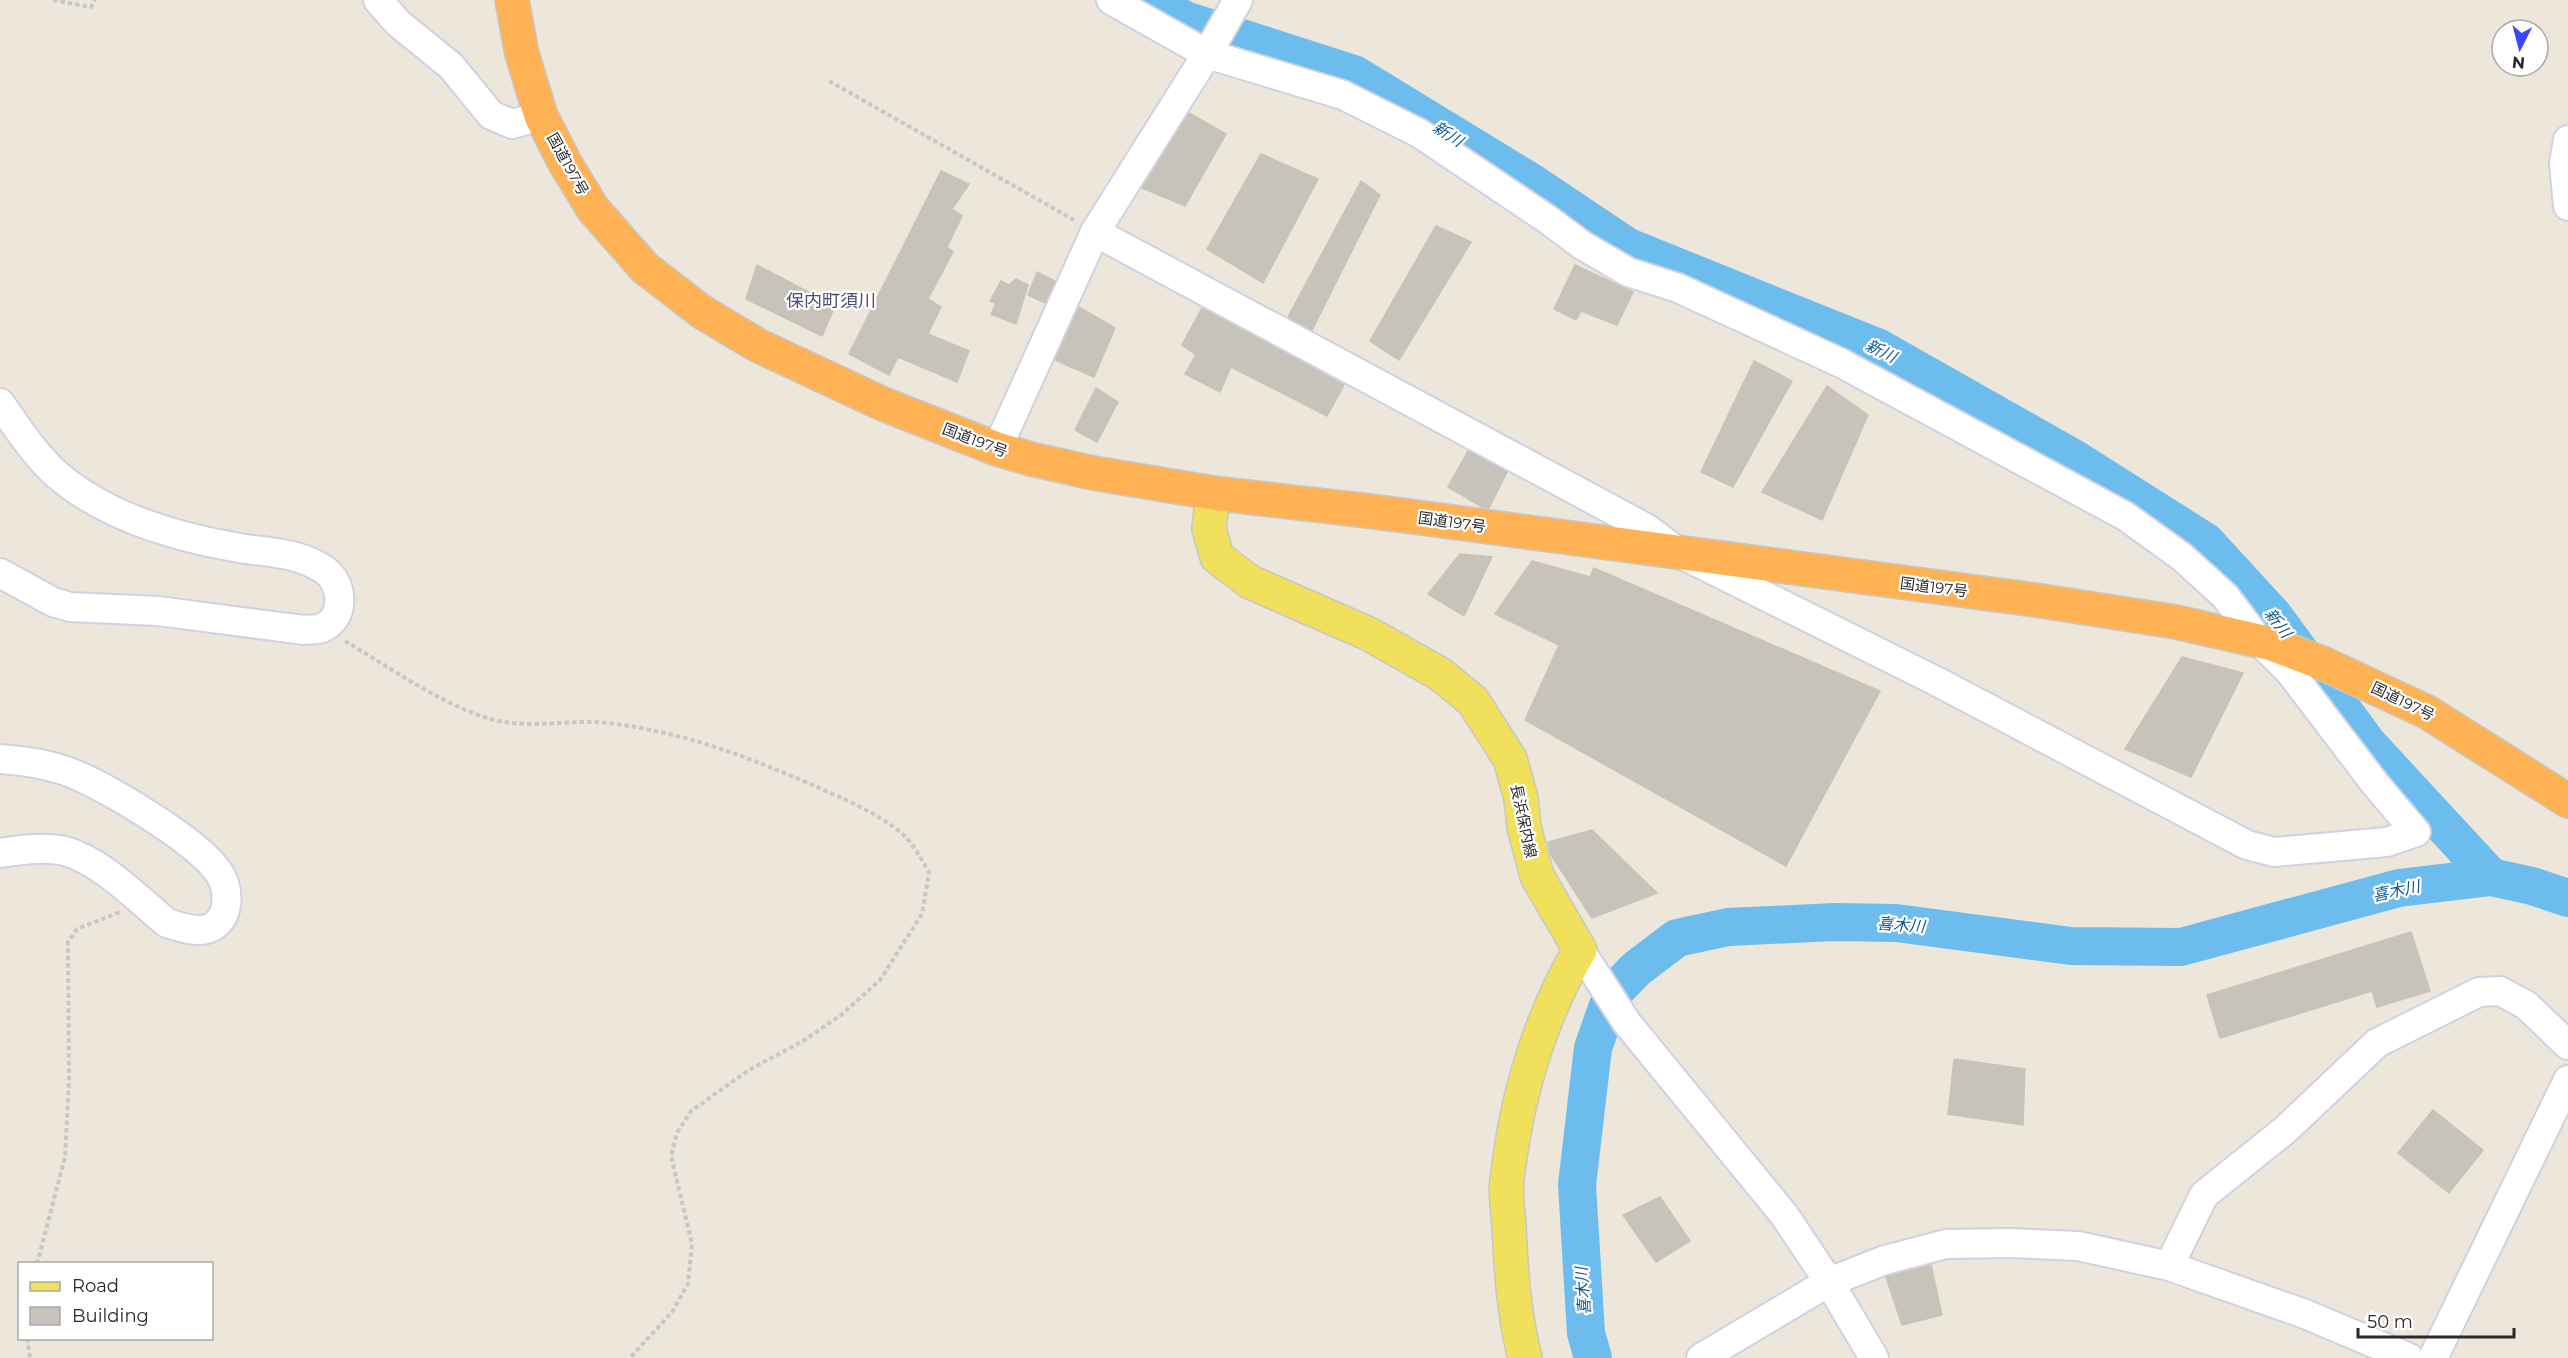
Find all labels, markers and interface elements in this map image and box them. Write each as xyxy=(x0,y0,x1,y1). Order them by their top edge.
north arrow xyxy=(2490,18,2550,78)
text: N xyxy=(2511,52,2526,73)
water label: 新川 xyxy=(1429,117,1468,152)
street label: 国道197号 xyxy=(543,130,593,198)
district label: 保内町須川 xyxy=(786,290,876,312)
water label: 新川 xyxy=(1862,335,1901,367)
street label: 国道197号 xyxy=(940,419,1010,461)
street label: 国道197号 xyxy=(1417,508,1487,536)
street label: 国道197号 xyxy=(1899,573,1969,601)
water label: 新川 xyxy=(2261,605,2297,643)
street label: 国道197号 xyxy=(2368,677,2438,725)
street label: 長浜保内線 xyxy=(1507,782,1541,860)
water label: 喜木川 xyxy=(2371,876,2423,905)
water label: 喜木川 xyxy=(1876,914,1928,936)
legend xyxy=(18,1262,213,1340)
water label: 喜木川 xyxy=(1572,1264,1594,1316)
text: Road xyxy=(72,1275,119,1297)
scale bar xyxy=(2358,1301,2514,1339)
text: Building xyxy=(72,1305,149,1327)
text: 50 m xyxy=(2367,1311,2413,1333)

